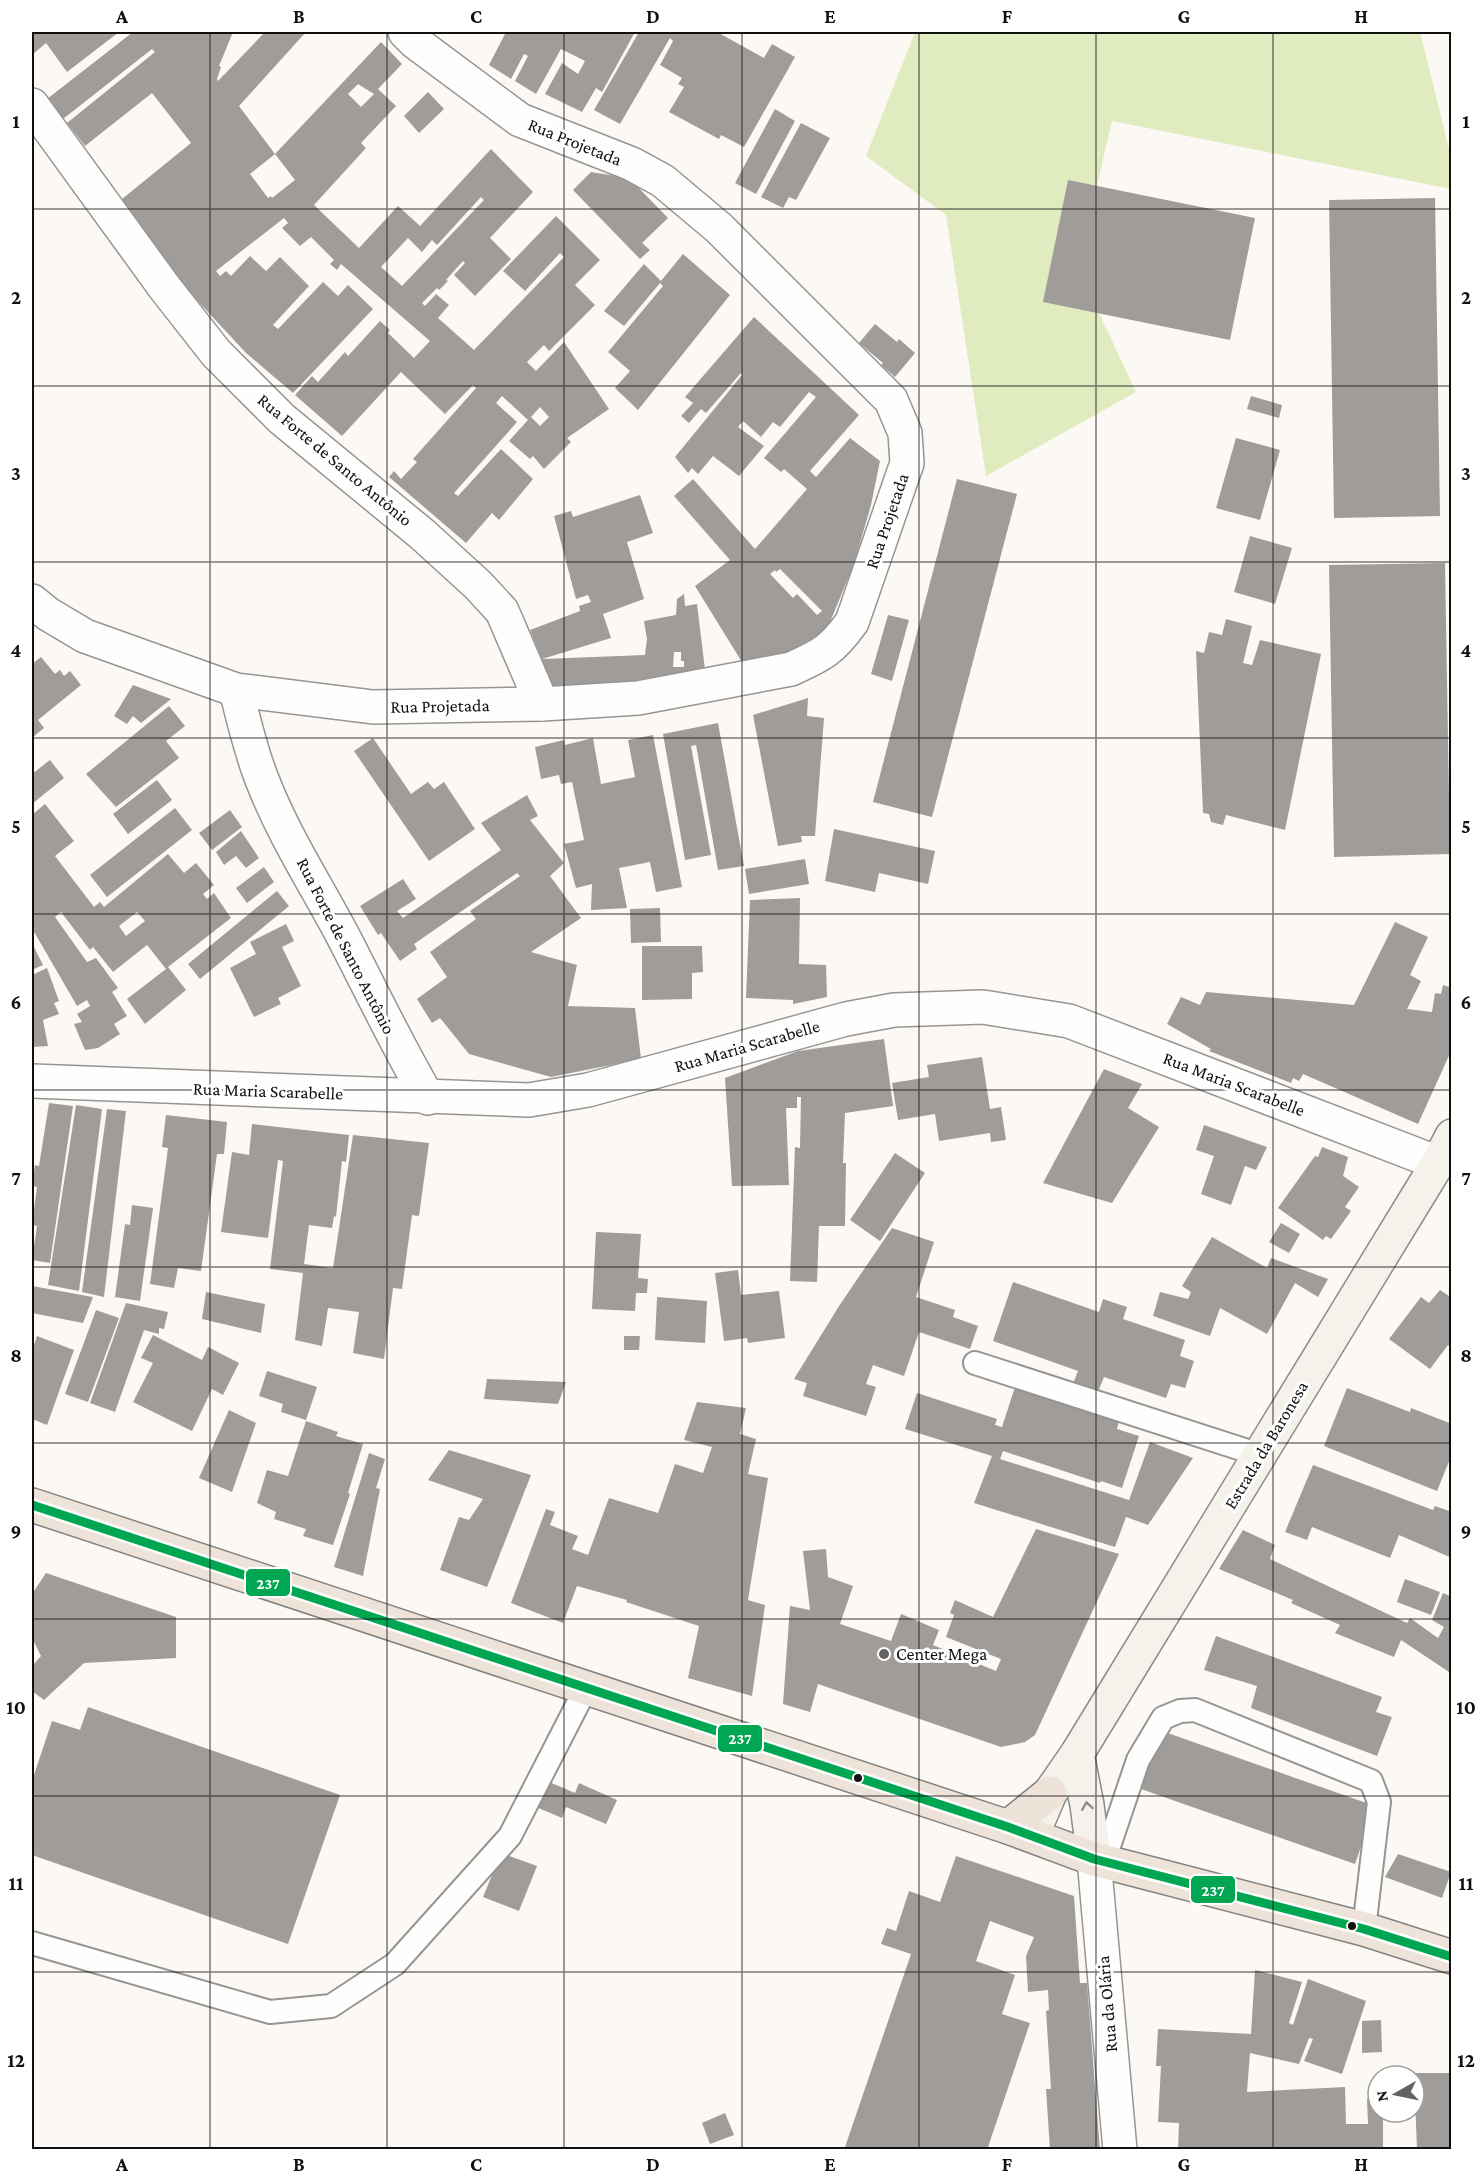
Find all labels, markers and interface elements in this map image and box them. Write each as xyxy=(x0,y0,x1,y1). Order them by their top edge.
text: A xyxy=(115,5,129,27)
text: B xyxy=(293,5,305,27)
text: C xyxy=(470,5,482,27)
text: D xyxy=(646,5,660,27)
text: E xyxy=(824,5,836,27)
text: F xyxy=(1002,5,1013,27)
text: G xyxy=(1178,5,1191,27)
text: H xyxy=(1354,5,1368,27)
text: 1 xyxy=(12,110,20,132)
text: 1 xyxy=(1462,110,1470,132)
street label: Rua Projetada xyxy=(525,114,625,171)
text: 2 xyxy=(11,286,21,308)
text: 2 xyxy=(1461,286,1471,308)
street label: Rua Forte de Santo Antônio xyxy=(254,390,416,530)
text: 3 xyxy=(11,462,21,484)
text: 3 xyxy=(1461,462,1471,484)
street label: Rua Projetada xyxy=(861,471,914,572)
text: 4 xyxy=(11,639,22,661)
text: 4 xyxy=(1461,639,1472,661)
street label: Rua Projetada xyxy=(390,695,490,718)
text: 5 xyxy=(11,815,21,837)
text: 5 xyxy=(1461,815,1471,837)
street label: Rua Forte de Santo Antônio xyxy=(293,854,399,1038)
text: 6 xyxy=(11,991,21,1013)
text: 6 xyxy=(1461,991,1471,1013)
street label: Rua Maria Scarabelle xyxy=(672,1016,822,1076)
street label: Rua Maria Scarabelle xyxy=(1160,1048,1308,1120)
street label: Rua Maria Scarabelle xyxy=(193,1078,343,1104)
text: 7 xyxy=(11,1167,21,1189)
text: 7 xyxy=(1461,1167,1471,1189)
text: 8 xyxy=(10,1344,22,1366)
text: 8 xyxy=(1460,1344,1472,1366)
street label: Estrada da Baronesa xyxy=(1220,1377,1312,1513)
text: 9 xyxy=(11,1520,21,1542)
text: 9 xyxy=(1461,1520,1471,1542)
line badge: 237 xyxy=(245,1568,291,1597)
text: 237 xyxy=(256,1575,280,1592)
place label: Center Mega xyxy=(896,1644,987,1664)
marker: Center Mega xyxy=(877,1647,891,1661)
text: 10 xyxy=(6,1696,26,1718)
text: 10 xyxy=(1456,1696,1476,1718)
line badge: 237 xyxy=(717,1724,763,1753)
text: 237 xyxy=(728,1730,752,1747)
unlabelled marker xyxy=(852,1772,864,1784)
one-way arrow xyxy=(1081,1801,1094,1811)
text: 11 xyxy=(9,1872,24,1894)
text: 11 xyxy=(1459,1872,1474,1894)
line badge: 237 xyxy=(1190,1875,1236,1904)
text: 237 xyxy=(1201,1882,1225,1899)
unlabelled marker xyxy=(1346,1920,1358,1932)
street label: Rua da Olária xyxy=(1093,1955,1121,2053)
text: 12 xyxy=(7,2049,25,2071)
text: 12 xyxy=(1457,2049,1475,2071)
north arrow xyxy=(1366,2064,1426,2124)
text: N xyxy=(1372,2089,1391,2103)
text: A xyxy=(115,2153,129,2175)
text: B xyxy=(293,2153,305,2175)
text: C xyxy=(470,2153,482,2175)
text: D xyxy=(646,2153,660,2175)
text: E xyxy=(824,2153,836,2175)
text: F xyxy=(1002,2153,1013,2175)
text: G xyxy=(1178,2153,1191,2175)
text: H xyxy=(1354,2153,1368,2175)

